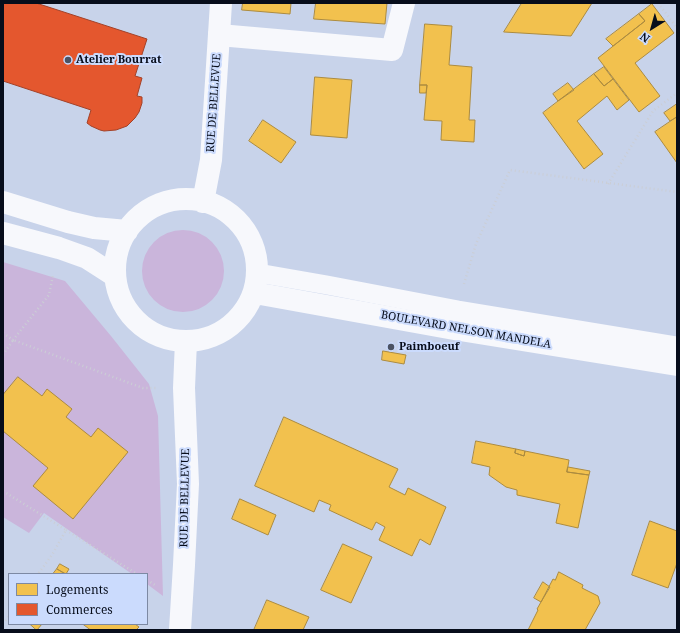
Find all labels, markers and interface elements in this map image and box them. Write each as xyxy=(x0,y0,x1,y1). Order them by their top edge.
north arrow xyxy=(632,8,672,48)
text: N xyxy=(637,29,652,47)
place label: Atelier Bourrat xyxy=(76,53,162,67)
street label: RUE DE BELLEVUE xyxy=(204,53,224,153)
marker: Atelier Bourrat xyxy=(63,55,73,65)
street label: BOULEVARD NELSON MANDELA xyxy=(380,309,552,351)
place label: Paimboeuf xyxy=(399,340,459,354)
marker: Paimboeuf xyxy=(386,342,396,352)
street label: RUE DE BELLEVUE xyxy=(178,448,192,548)
legend xyxy=(8,573,148,625)
text: Logements xyxy=(46,581,108,598)
text: Commerces xyxy=(46,601,113,618)

